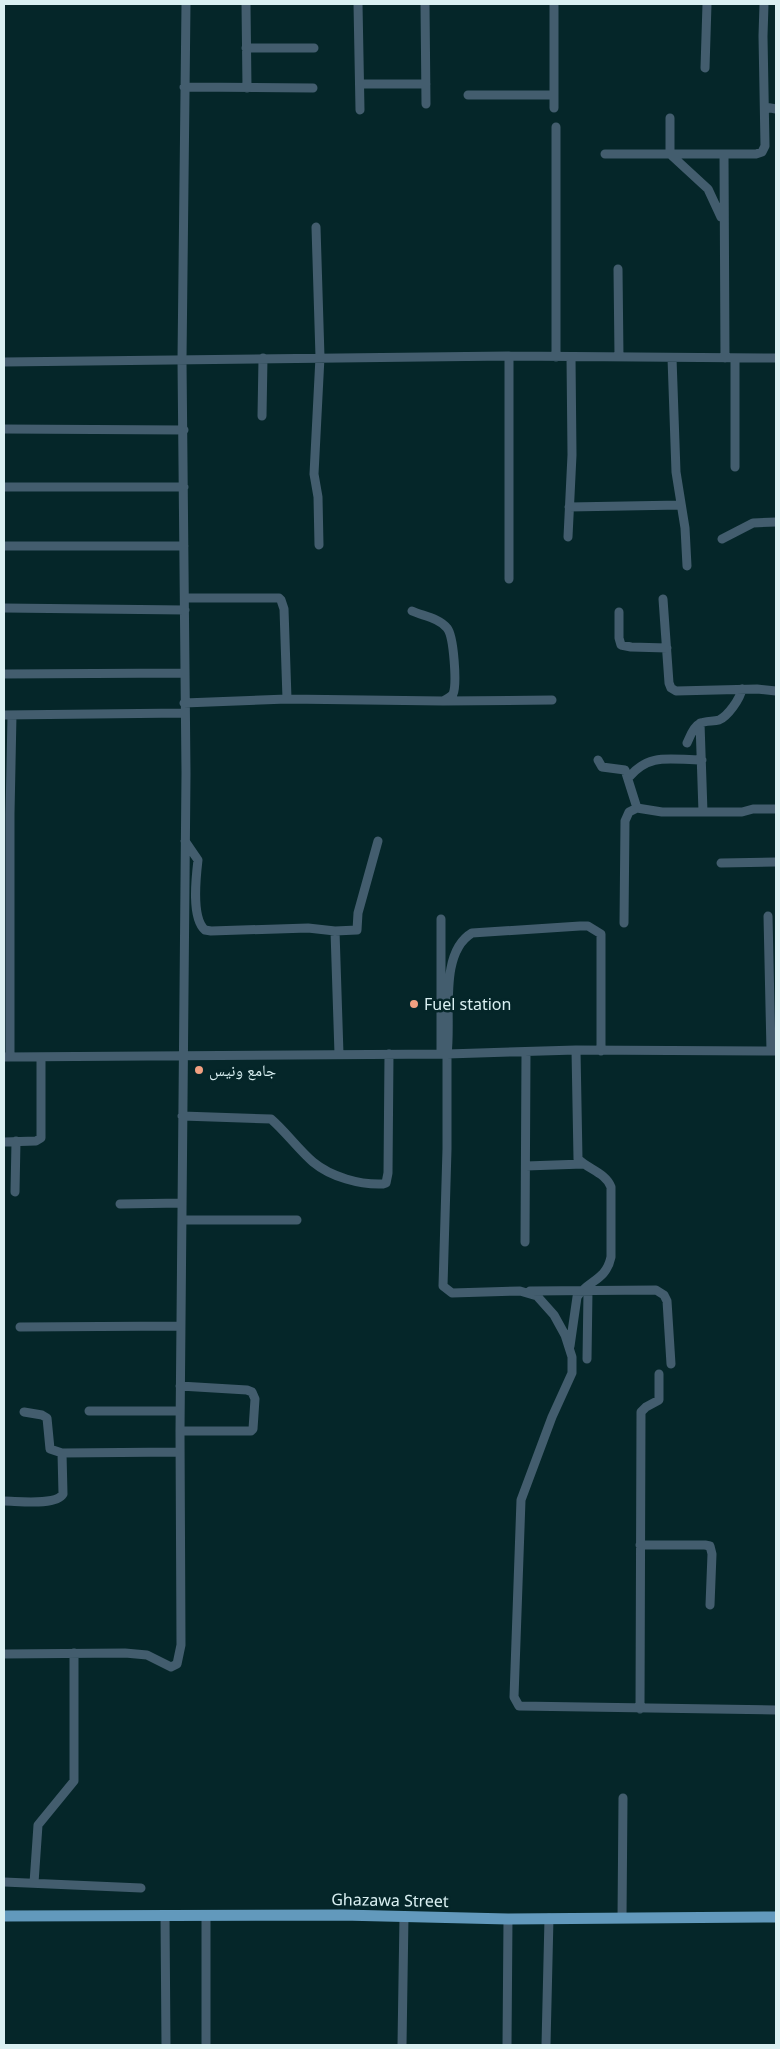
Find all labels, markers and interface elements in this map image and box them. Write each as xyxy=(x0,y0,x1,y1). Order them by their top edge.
place label: Fuel station xyxy=(424,993,511,1015)
marker: Fuel station xyxy=(408,998,420,1010)
place label: جامع ونيس xyxy=(209,1059,276,1081)
marker: جامع ونيس xyxy=(193,1064,205,1076)
street label: Ghazawa Street xyxy=(331,1888,449,1912)

